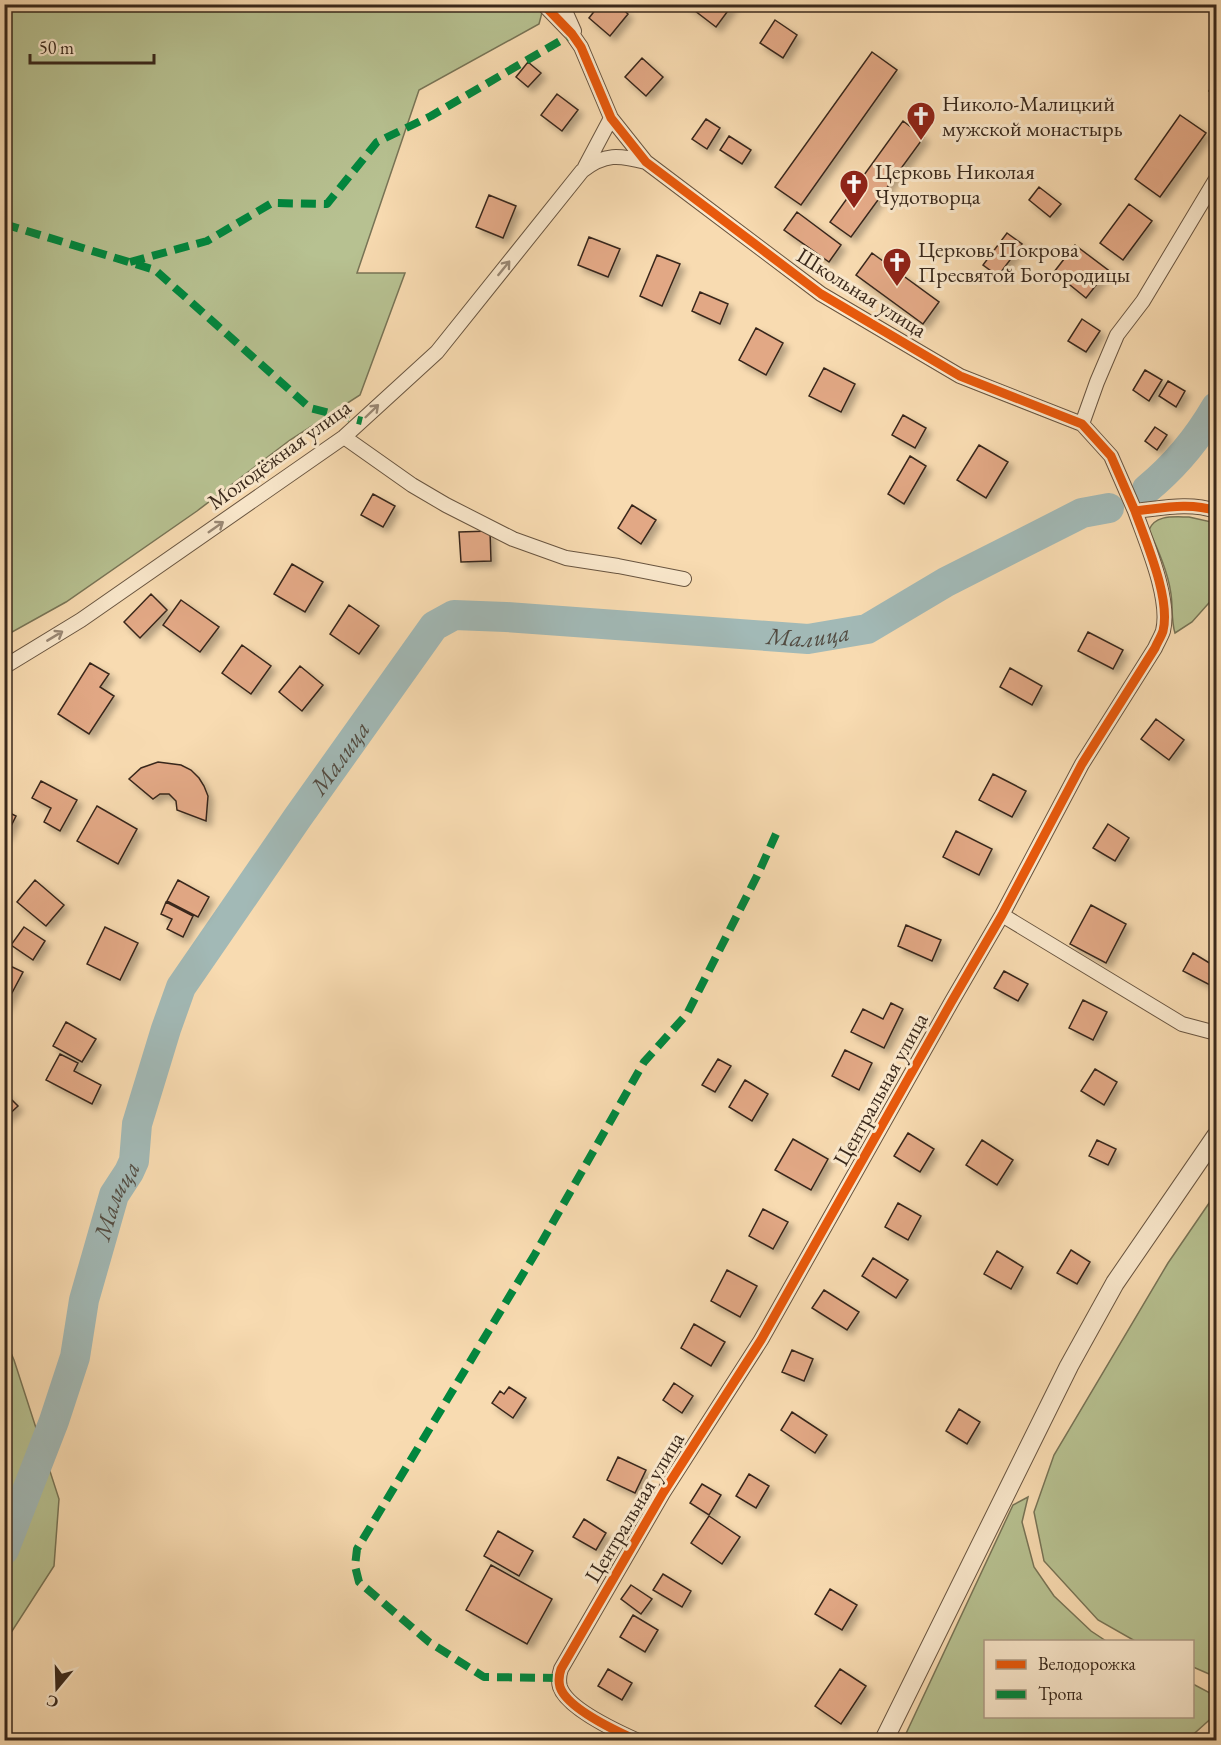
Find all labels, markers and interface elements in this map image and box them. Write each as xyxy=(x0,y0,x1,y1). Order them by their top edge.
scale bar xyxy=(30,27,154,65)
text: 50 m xyxy=(39,36,74,59)
place label: Николо-Малицкий мужской монастырь xyxy=(942,89,1123,143)
church icon: Николо-Малицкий мужской монастырь xyxy=(905,100,937,142)
place label: Церковь Николая Чудотворца xyxy=(875,157,1035,211)
church icon: Церковь Николая Чудотворца xyxy=(838,168,870,210)
place label: Церковь Покрова Пресвятой Богородицы xyxy=(918,235,1130,289)
street label: Школьная улица xyxy=(791,241,932,344)
church icon: Церковь Покрова Пресвятой Богородицы xyxy=(881,246,913,288)
one-way arrow xyxy=(498,260,511,276)
street label: Молодёжная улица xyxy=(202,393,357,516)
one-way arrow xyxy=(365,404,380,418)
one-way arrow xyxy=(207,521,223,533)
water label: Малица xyxy=(764,616,852,654)
one-way arrow xyxy=(46,630,63,643)
water label: Малица xyxy=(302,715,376,802)
street label: Центральная улица xyxy=(826,1007,935,1171)
water label: Малица xyxy=(85,1157,147,1246)
street label: Центральная улица xyxy=(578,1426,691,1588)
legend xyxy=(984,1640,1194,1718)
text: Велодорожка xyxy=(1038,1652,1137,1675)
north arrow xyxy=(27,1658,87,1718)
text: Тропа xyxy=(1038,1682,1084,1705)
text: С xyxy=(43,1690,61,1713)

